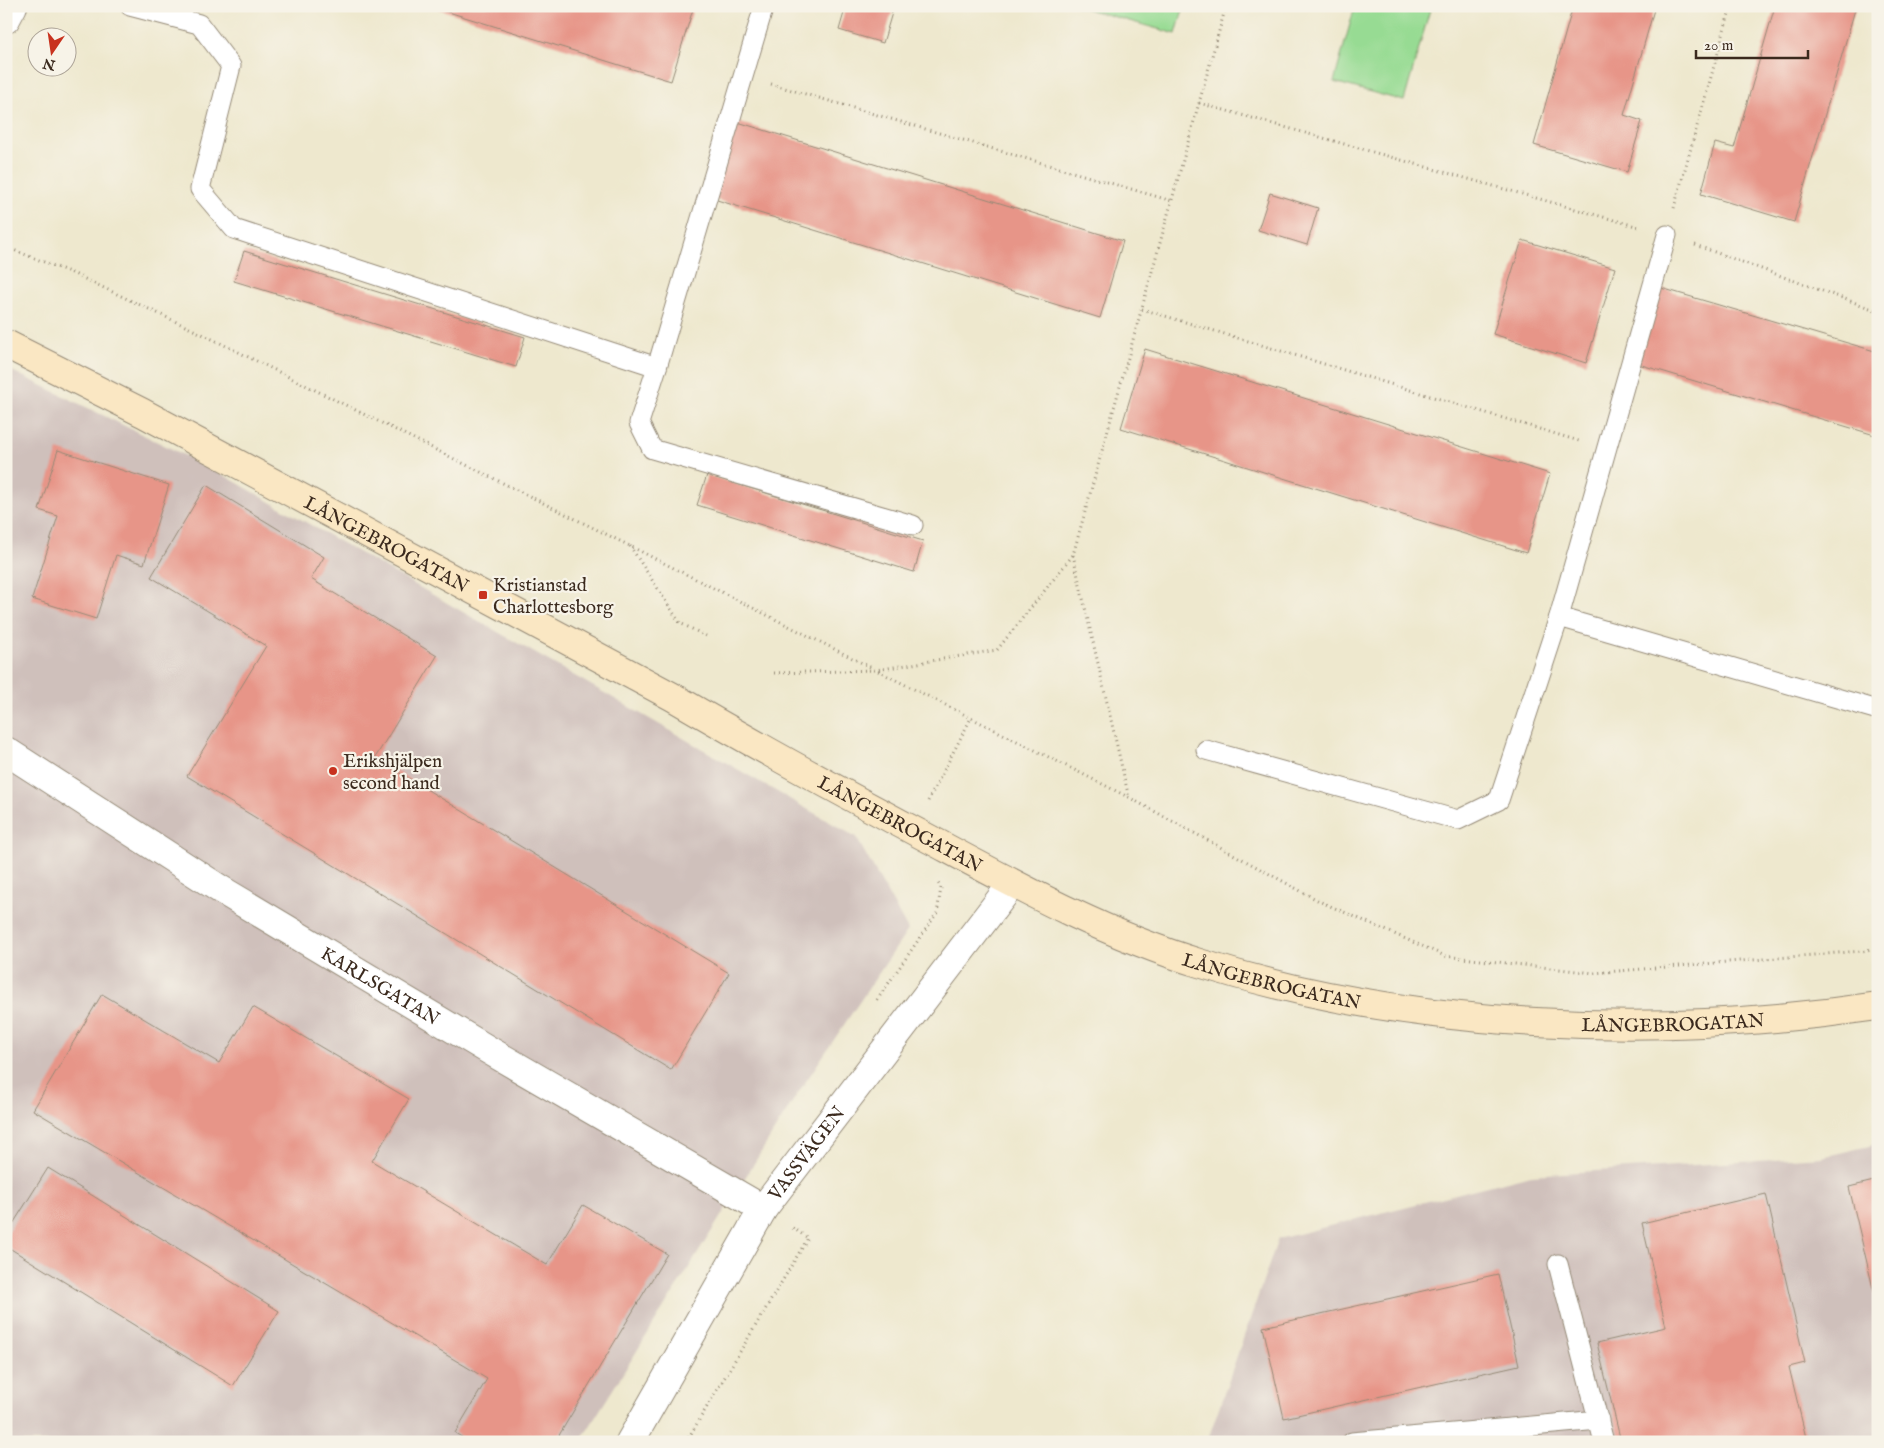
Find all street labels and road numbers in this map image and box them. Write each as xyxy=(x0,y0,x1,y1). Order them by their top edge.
street label: LÅNGEBROGATAN xyxy=(300,492,472,599)
street label: LÅNGEBROGATAN xyxy=(813,771,986,879)
street label: KARLSGATAN xyxy=(316,942,443,1032)
street label: LÅNGEBROGATAN xyxy=(1179,948,1362,1016)
street label: LÅNGEBROGATAN xyxy=(1581,1009,1765,1039)
street label: VASSVÄGEN xyxy=(763,1102,851,1207)

